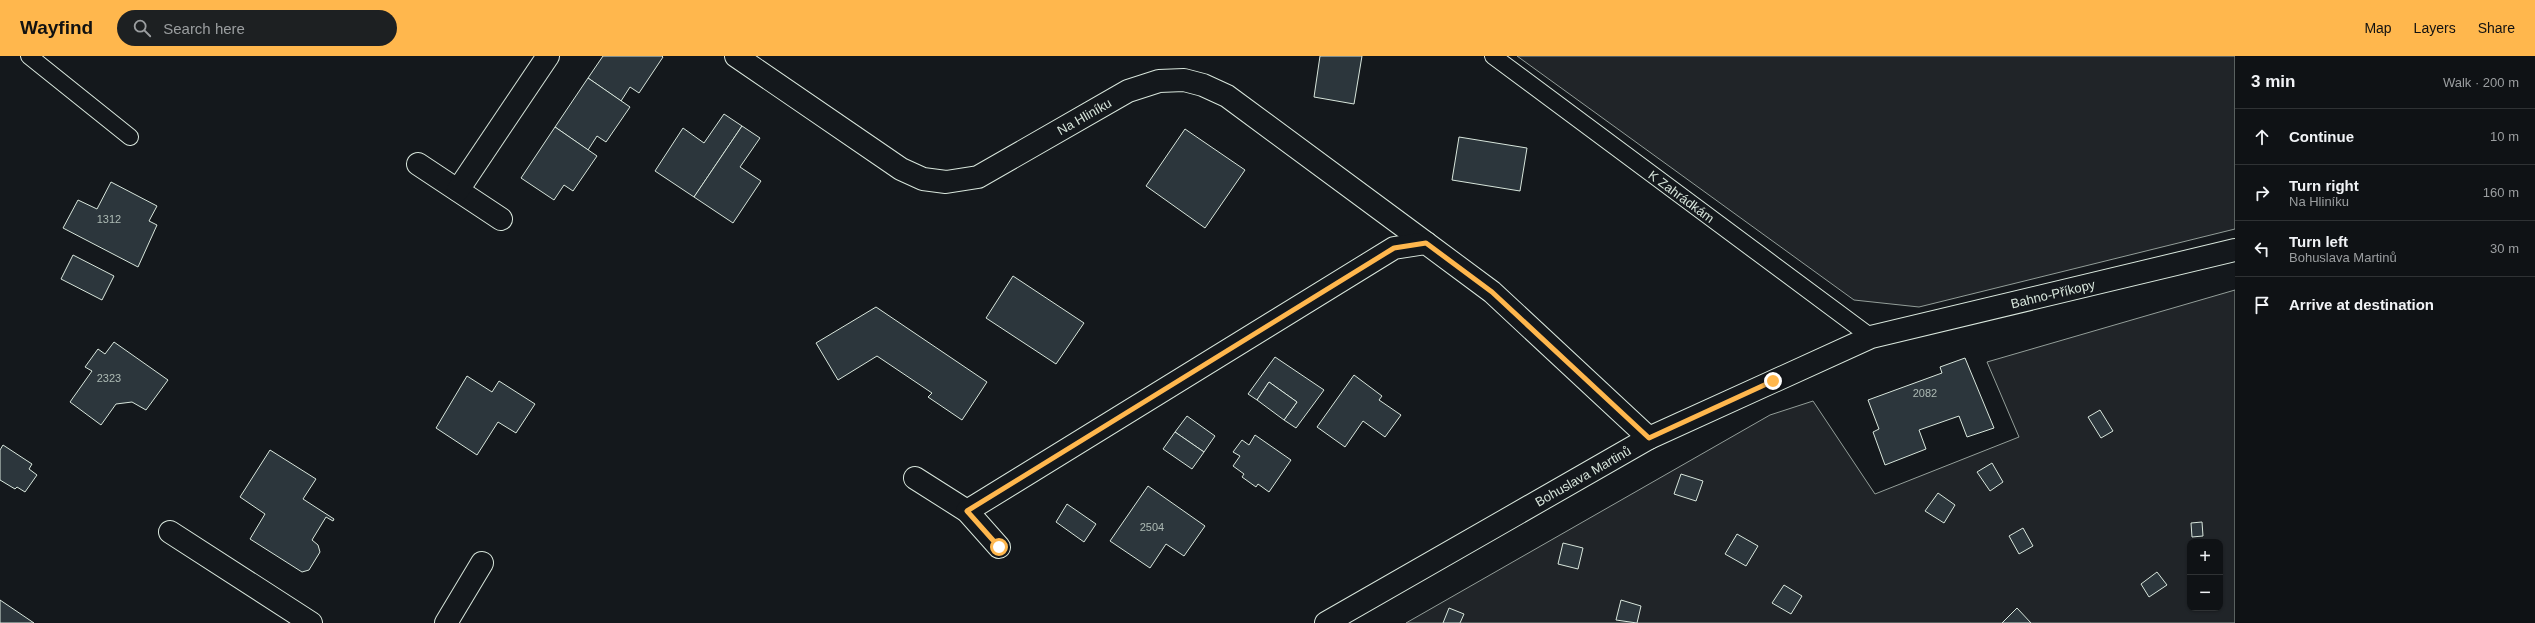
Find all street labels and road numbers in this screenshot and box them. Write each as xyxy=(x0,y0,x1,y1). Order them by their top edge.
street label: Na Hliníku xyxy=(1055,95,1114,138)
street label: K Zahrádkám xyxy=(1645,167,1717,226)
street label: Bahno-Příkopy xyxy=(2009,277,2097,311)
street label: Bohuslava Martinů xyxy=(1533,443,1634,510)

